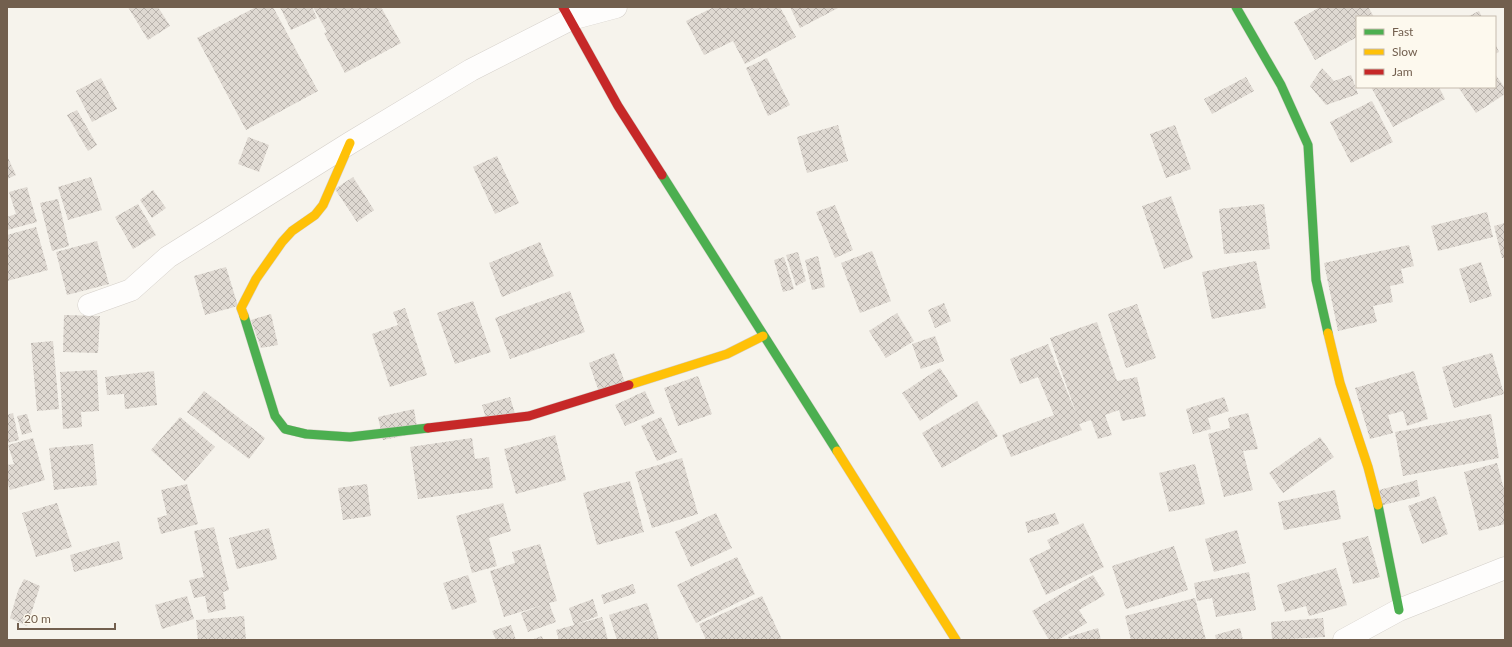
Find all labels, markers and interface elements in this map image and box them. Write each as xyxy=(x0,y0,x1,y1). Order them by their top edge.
legend xyxy=(1356,16,1496,88)
text: Fast xyxy=(1392,24,1414,39)
text: Slow xyxy=(1392,44,1418,59)
text: Jam xyxy=(1392,64,1413,79)
scale bar xyxy=(18,605,115,631)
text: 20 m xyxy=(24,611,51,626)

